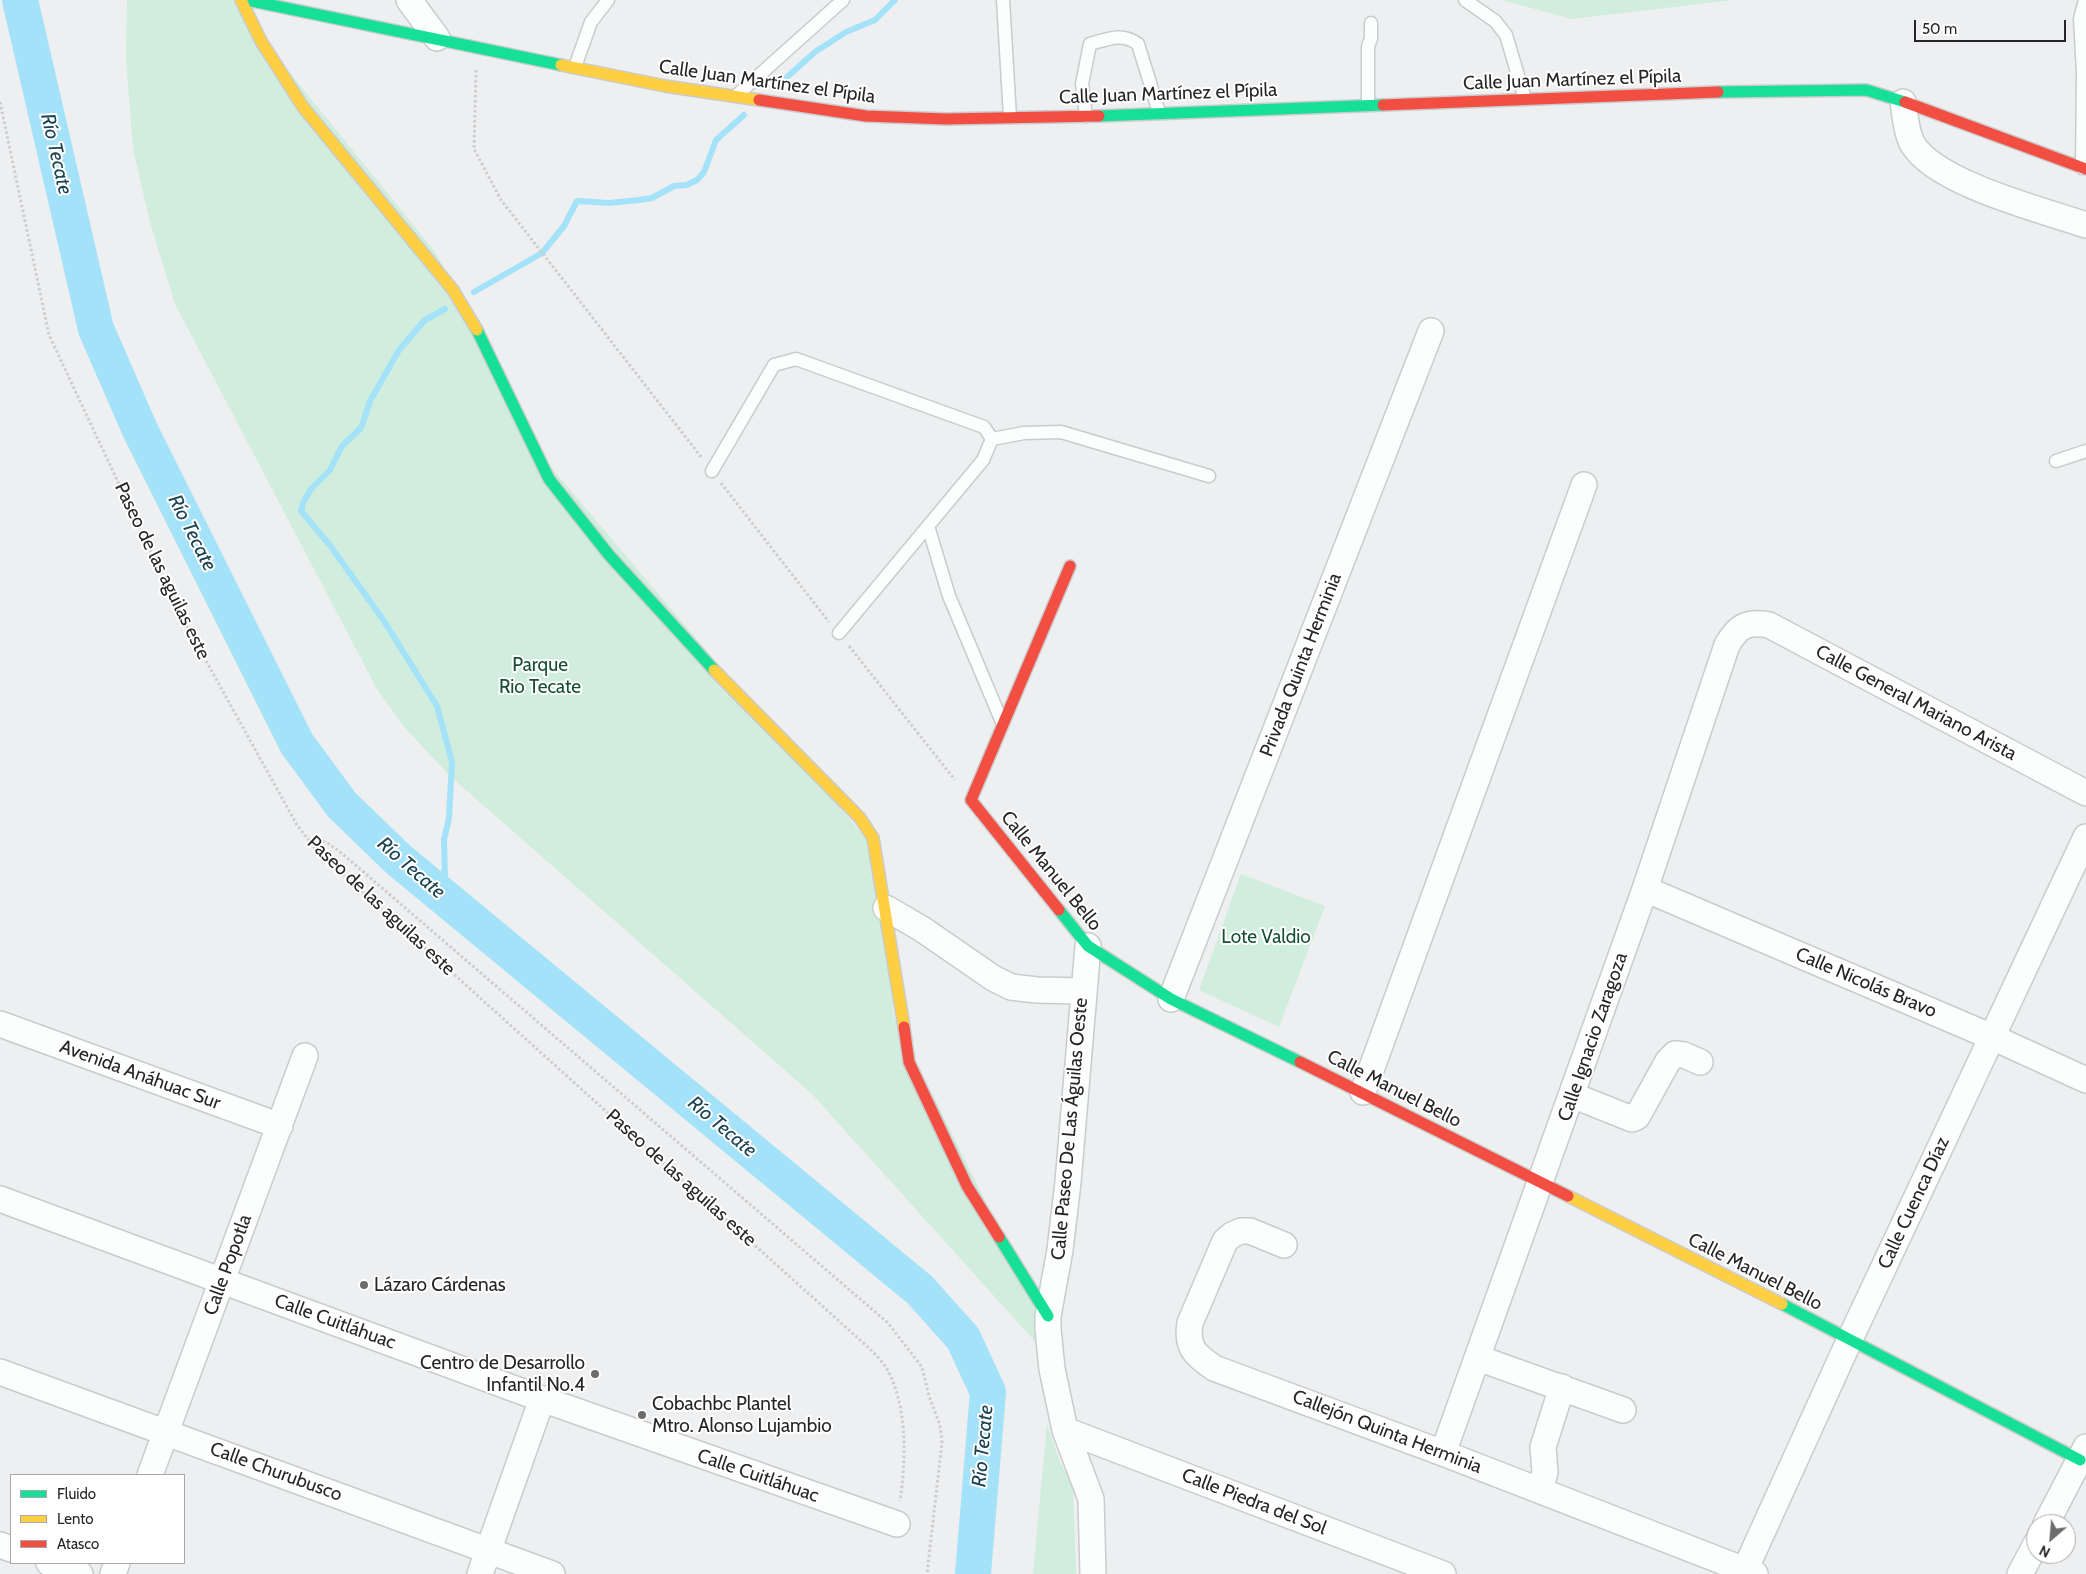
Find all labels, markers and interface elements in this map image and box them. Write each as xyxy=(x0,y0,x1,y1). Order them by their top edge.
scale bar xyxy=(1916,10,2068,42)
text: 50 m xyxy=(1922,20,1957,38)
street label: Calle Juan Martínez el Pípila xyxy=(657,56,877,108)
street label: Calle Juan Martínez el Pípila xyxy=(1463,65,1681,95)
street label: Calle Juan Martínez el Pípila xyxy=(1059,79,1277,109)
water label: Río Tecate xyxy=(35,111,77,197)
street label: Paseo de las aguilas este xyxy=(109,479,215,663)
water label: Río Tecate xyxy=(163,491,221,575)
street label: Privada Quinta Herminia xyxy=(1255,570,1347,760)
street label: Calle General Mariano Arista xyxy=(1812,640,2020,766)
park label: Parque Rio Tecate xyxy=(499,654,581,698)
street label: Calle Manuel Bello xyxy=(996,806,1106,936)
street label: Paseo de las aguilas este xyxy=(302,831,460,981)
water label: Río Tecate xyxy=(372,832,450,904)
park label: Lote Valdio xyxy=(1221,926,1311,948)
street label: Calle Nicolás Bravo xyxy=(1792,943,1940,1023)
street label: Calle Ignacio Zaragoza xyxy=(1553,950,1633,1124)
street label: Calle Paseo De Las Águilas Oeste xyxy=(1047,997,1093,1261)
street label: Avenida Anáhuac Sur xyxy=(57,1035,223,1115)
street label: Calle Manuel Bello xyxy=(1323,1045,1465,1133)
water label: Río Tecate xyxy=(683,1091,761,1163)
street label: Paseo de las aguilas este xyxy=(601,1105,761,1251)
street label: Calle Cuenca Díaz xyxy=(1873,1133,1955,1273)
street label: Calle Popotla xyxy=(199,1211,257,1319)
street label: Calle Manuel Bello xyxy=(1684,1228,1826,1316)
place label: Lázaro Cárdenas xyxy=(374,1274,506,1296)
marker: Lázaro Cárdenas xyxy=(358,1279,370,1291)
street label: Calle Cuitláhuac xyxy=(271,1290,399,1354)
place label: Centro de Desarrollo Infantil No.4 xyxy=(420,1352,585,1396)
marker: Centro de Desarrollo Infantil No.4 xyxy=(589,1368,601,1380)
street label: Callejón Quinta Herminia xyxy=(1289,1385,1485,1479)
place label: Cobachbc Plantel Mtro. Alonso Lujambio xyxy=(652,1393,832,1437)
water label: Río Tecate xyxy=(967,1404,999,1488)
marker: Cobachbc Plantel Mtro. Alonso Lujambio xyxy=(636,1409,648,1421)
street label: Calle Churubusco xyxy=(207,1438,345,1506)
street label: Calle Cuitláhuac xyxy=(694,1445,822,1507)
street label: Calle Piedra del Sol xyxy=(1178,1464,1330,1540)
legend xyxy=(10,1474,185,1564)
text: Fluido xyxy=(57,1485,96,1503)
text: Lento xyxy=(57,1510,94,1528)
north arrow xyxy=(2026,1514,2076,1564)
text: Atasco xyxy=(57,1535,99,1553)
text: N xyxy=(2036,1541,2053,1562)

